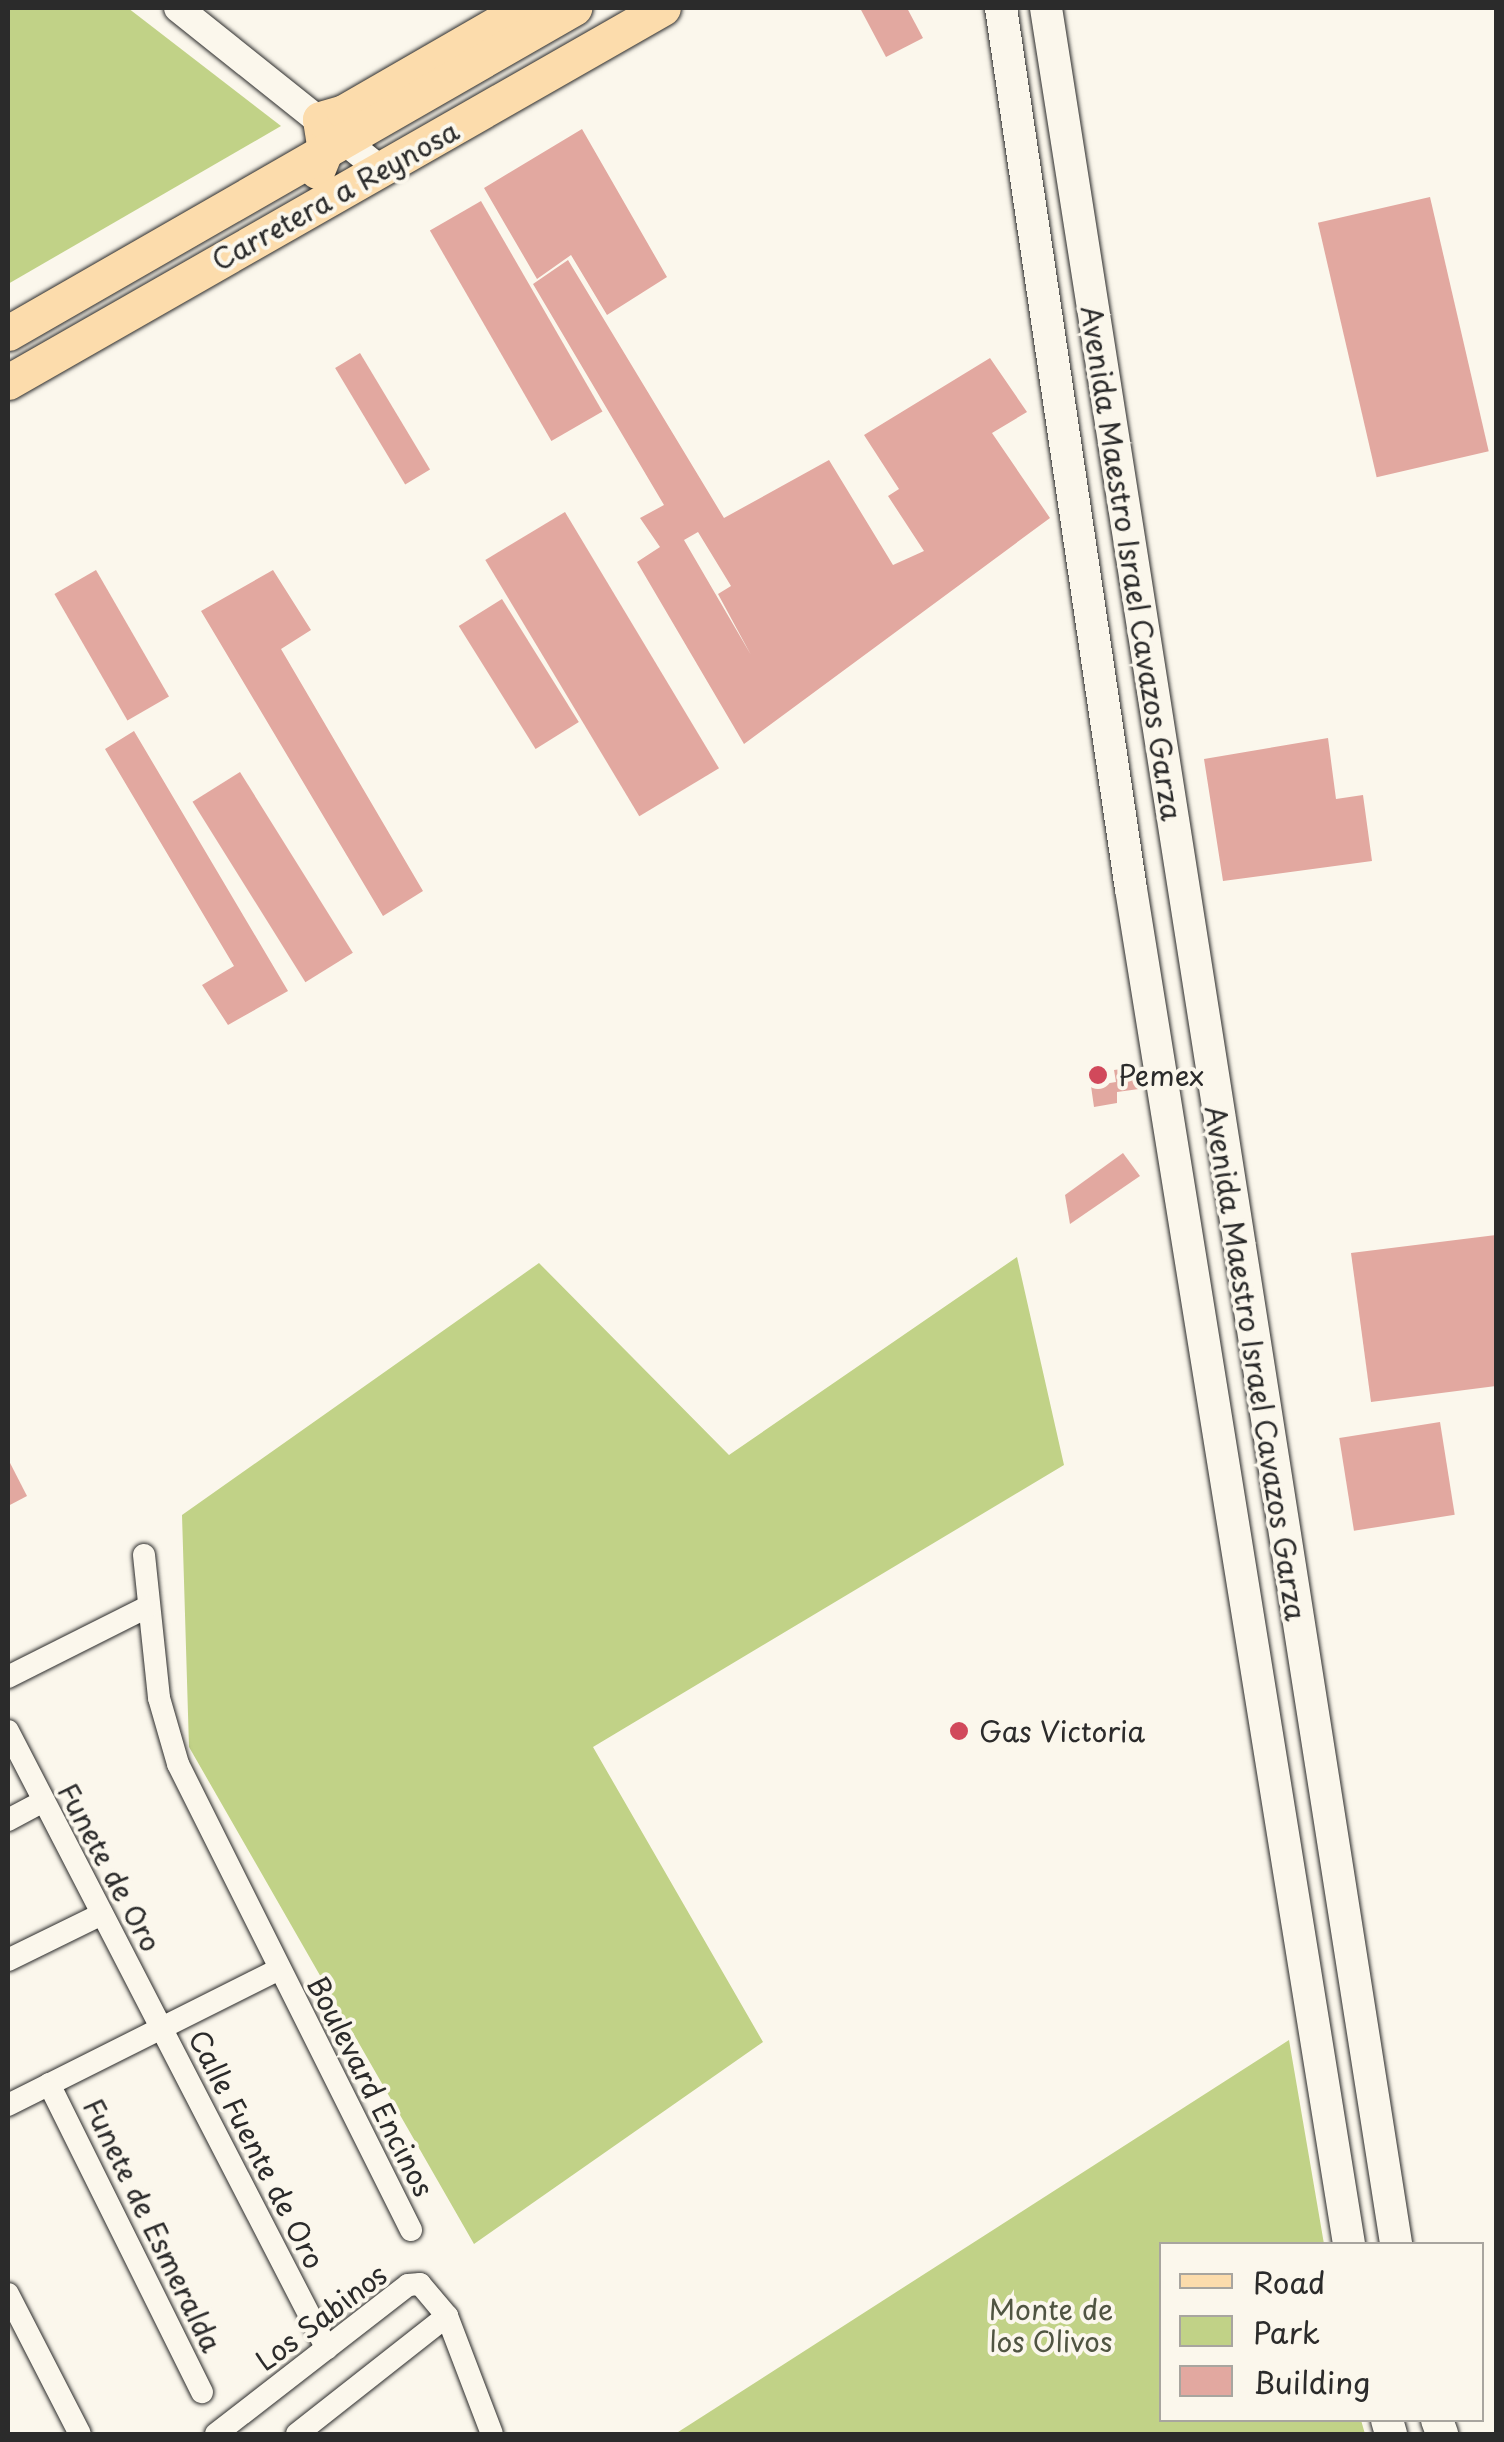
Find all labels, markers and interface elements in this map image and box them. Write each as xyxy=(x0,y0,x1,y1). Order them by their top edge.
street label: Carretera a Reynosa xyxy=(204,112,466,278)
street label: Avenida Maestro Israel Cavazos Garza xyxy=(1075,303,1189,823)
place label: Pemex xyxy=(1118,1058,1204,1092)
marker: Pemex xyxy=(1087,1064,1109,1086)
street label: Avenida Maestro Israel Cavazos Garza xyxy=(1199,1103,1313,1623)
place label: Gas Victoria xyxy=(979,1714,1148,1748)
marker: Gas Victoria xyxy=(948,1720,970,1742)
street label: Funete de Oro xyxy=(50,1775,170,1959)
street label: Boulevard Encinos xyxy=(301,1970,441,2202)
street label: Calle Fuente de Oro xyxy=(182,2023,332,2275)
street label: Funete de Esmeralda xyxy=(76,2091,230,2359)
legend xyxy=(1159,2242,1484,2422)
street label: Los Sabinos xyxy=(248,2256,394,2378)
text: Road xyxy=(1253,2259,1326,2304)
park label: Monte de los Olivos xyxy=(988,2292,1114,2358)
text: Park xyxy=(1253,2309,1320,2354)
text: Building xyxy=(1253,2359,1370,2404)

